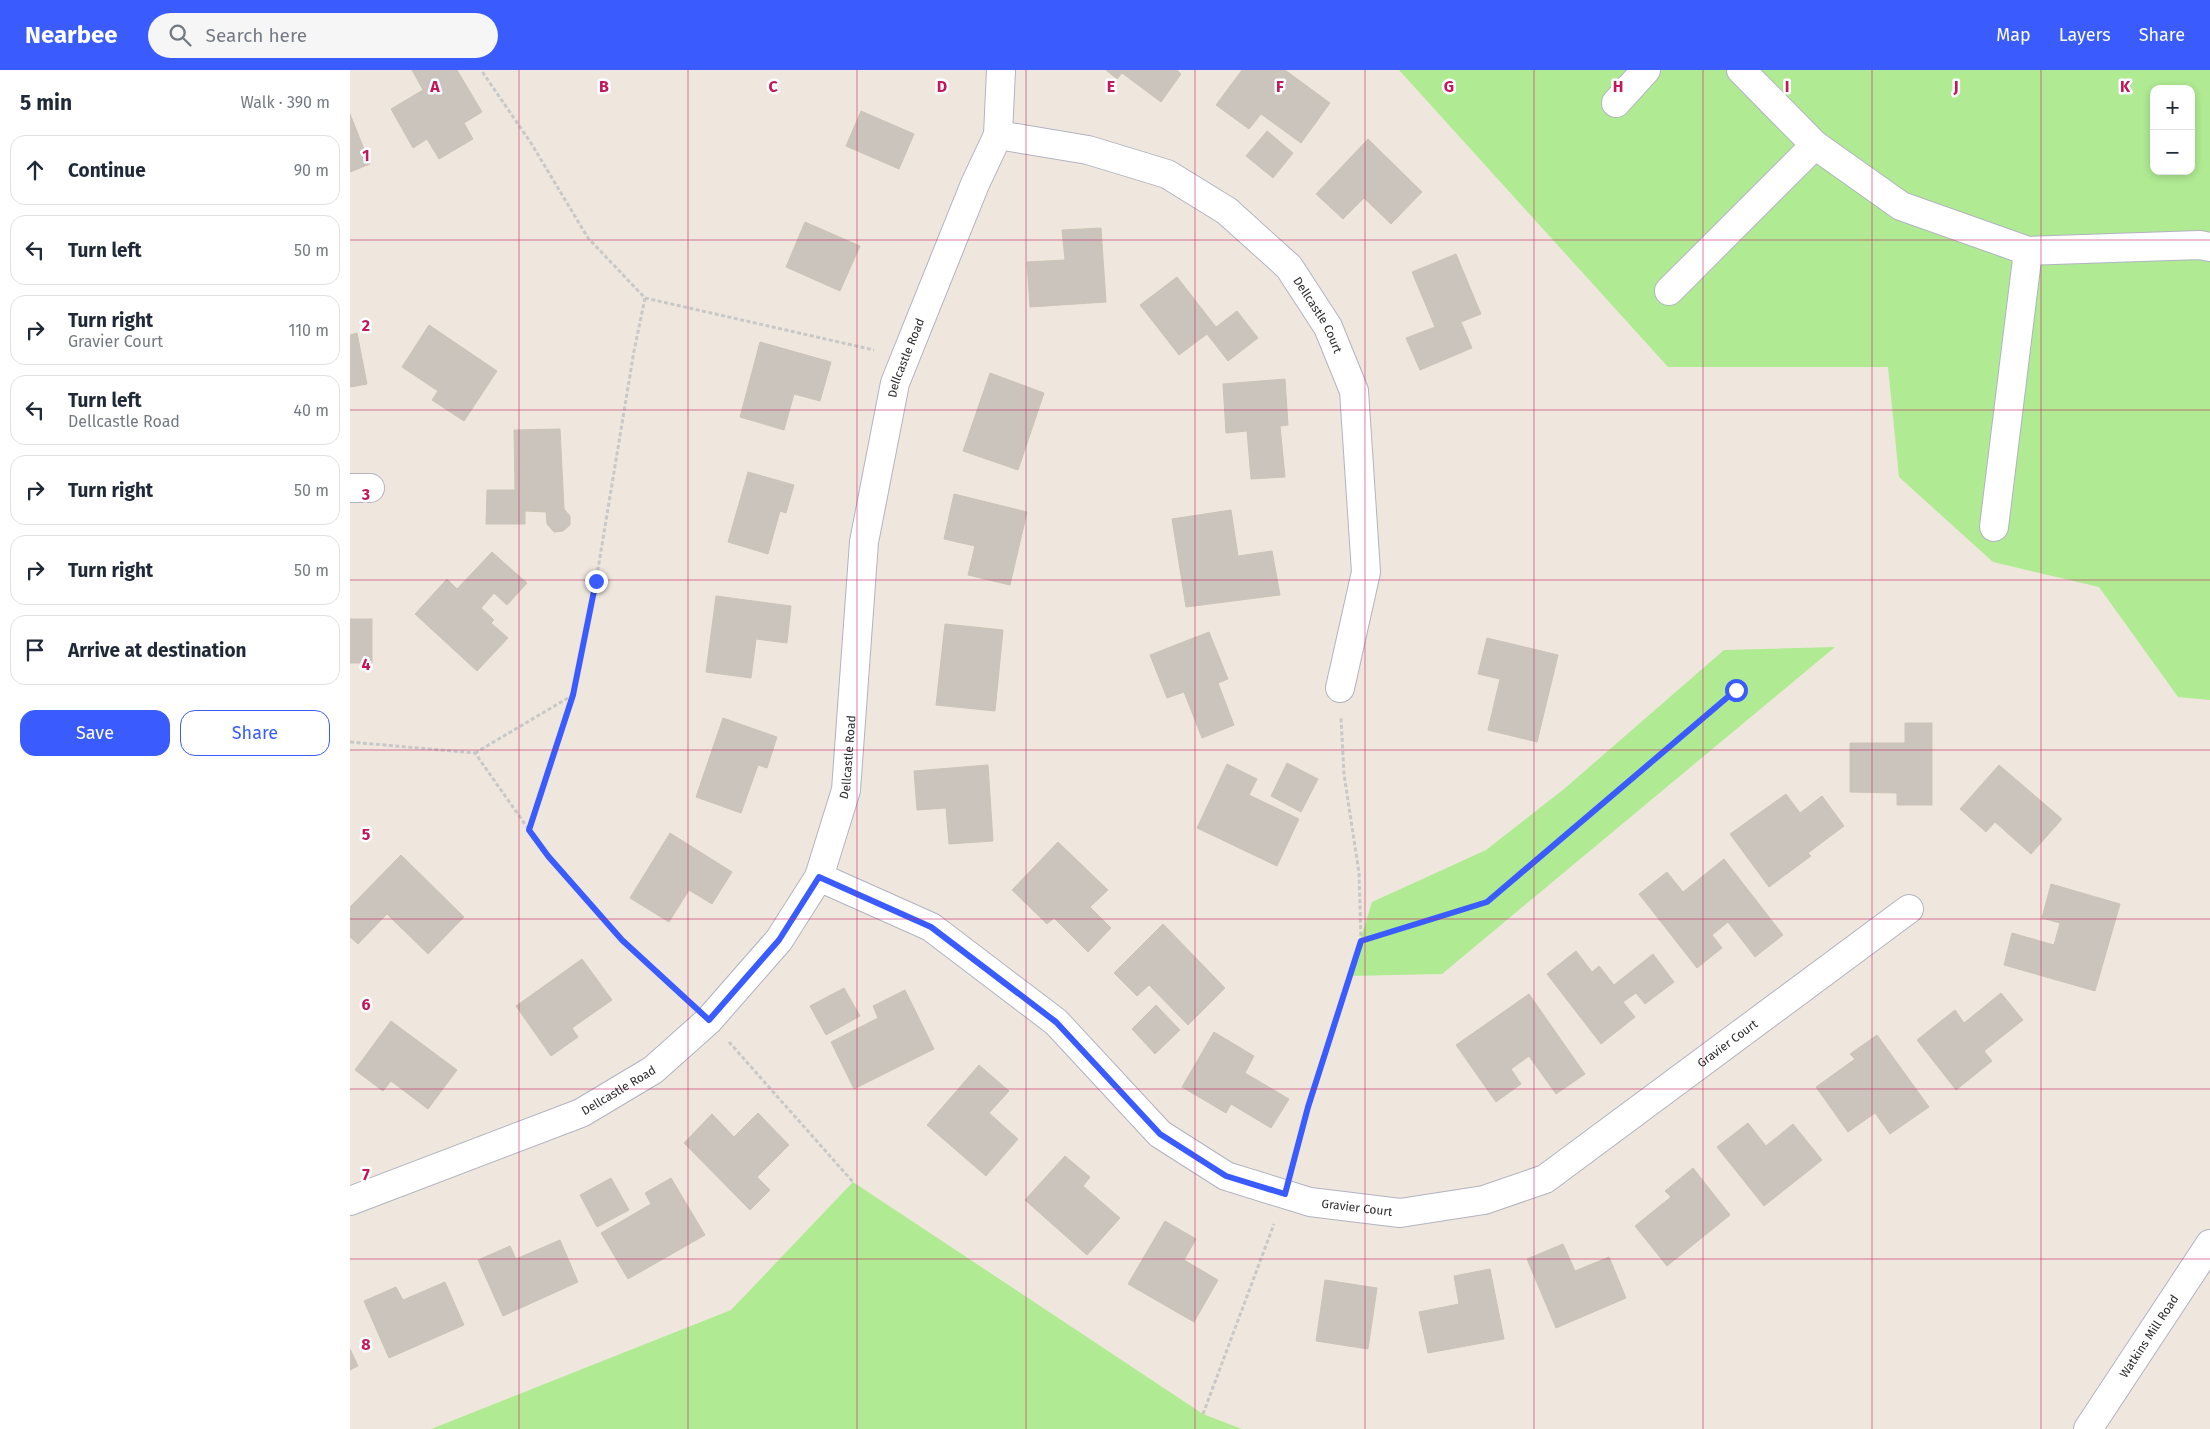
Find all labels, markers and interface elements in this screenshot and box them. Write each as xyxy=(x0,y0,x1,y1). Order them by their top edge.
search box xyxy=(148,13,498,58)
text: Nearbee xyxy=(25,21,118,49)
icon: search xyxy=(166,21,194,49)
text: Search here xyxy=(206,24,307,47)
text: Map xyxy=(1996,24,2031,46)
text: Layers xyxy=(2059,24,2111,46)
text: Share xyxy=(2139,24,2185,46)
text: A xyxy=(429,77,440,96)
text: B xyxy=(599,77,609,96)
text: C xyxy=(768,77,778,96)
text: D xyxy=(937,77,947,96)
text: E xyxy=(1107,77,1115,96)
text: F xyxy=(1276,77,1284,96)
text: G xyxy=(1444,77,1454,96)
text: H xyxy=(1613,77,1623,96)
text: I xyxy=(1785,77,1789,96)
text: J xyxy=(1952,77,1959,96)
text: K xyxy=(2120,77,2131,96)
map controls xyxy=(2150,85,2195,175)
button: + xyxy=(2150,85,2195,130)
text: 5 min xyxy=(20,90,72,116)
text: Walk · 390 m xyxy=(240,93,330,112)
button: − xyxy=(2150,130,2195,175)
text: 1 xyxy=(362,146,370,165)
icon: ahead xyxy=(21,156,49,184)
text: Continue xyxy=(68,159,146,182)
text: 90 m xyxy=(294,161,329,180)
icon: left xyxy=(21,236,49,264)
text: Turn left xyxy=(68,239,142,262)
text: 50 m xyxy=(294,241,329,260)
street label: Dellcastle Court xyxy=(1290,274,1345,356)
text: Turn right xyxy=(68,309,153,332)
icon: right xyxy=(21,316,49,344)
text: 2 xyxy=(362,316,370,335)
street label: Dellcastle Road xyxy=(885,316,927,399)
text: 110 m xyxy=(288,321,329,340)
text: Gravier Court xyxy=(68,332,163,351)
text: Turn left xyxy=(68,389,142,412)
icon: left xyxy=(21,396,49,424)
text: 40 m xyxy=(294,401,329,420)
text: Dellcastle Road xyxy=(68,412,180,431)
icon: right xyxy=(21,476,49,504)
text: Turn right xyxy=(68,479,153,502)
text: 50 m xyxy=(294,481,329,500)
text: 3 xyxy=(361,485,370,504)
icon: right xyxy=(21,556,49,584)
text: Turn right xyxy=(68,559,153,582)
text: 50 m xyxy=(294,561,329,580)
route end xyxy=(585,570,608,593)
icon: arrive xyxy=(21,636,49,664)
text: Arrive at destination xyxy=(68,639,247,662)
text: 4 xyxy=(361,655,371,674)
route start xyxy=(1725,679,1748,702)
button: Save xyxy=(20,710,170,756)
button: Share xyxy=(180,710,330,756)
street label: Dellcastle Road xyxy=(837,715,858,801)
text: 5 xyxy=(362,825,371,844)
text: 6 xyxy=(361,995,371,1014)
street label: Gravier Court xyxy=(1695,1016,1761,1071)
street label: Dellcastle Road xyxy=(579,1063,658,1118)
text: 7 xyxy=(362,1165,370,1184)
street label: Gravier Court xyxy=(1321,1196,1394,1219)
street label: Watkins Mill Road xyxy=(2117,1292,2182,1380)
text: 8 xyxy=(361,1335,371,1354)

